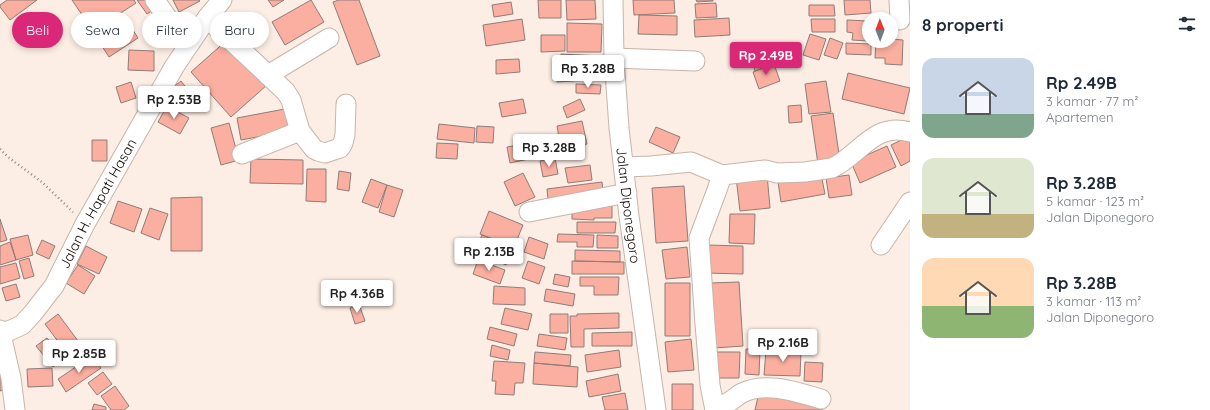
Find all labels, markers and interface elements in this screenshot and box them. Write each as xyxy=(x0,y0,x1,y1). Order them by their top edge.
chip: Beli xyxy=(12,12,63,48)
chip: Sewa xyxy=(71,12,134,48)
chip: Filter xyxy=(142,12,202,48)
chip: Baru xyxy=(210,12,269,48)
north arrow xyxy=(862,12,898,48)
map controls xyxy=(862,12,898,48)
icon: filters xyxy=(1176,13,1198,35)
text: 8 properti xyxy=(922,14,1003,35)
pin: Rp 2.49B xyxy=(725,42,807,76)
text: Rp 2.49B xyxy=(739,47,793,63)
pin: Rp 3.28B xyxy=(547,55,629,89)
text: Rp 3.28B xyxy=(561,60,615,76)
text: Rp 2.49B xyxy=(1046,72,1117,93)
icon: home xyxy=(954,74,1002,122)
pin: Rp 2.53B xyxy=(133,86,215,120)
text: Rp 2.53B xyxy=(147,91,201,107)
text: 3 kamar · 77 m² xyxy=(1046,93,1138,109)
text: Apartemen xyxy=(1046,109,1114,125)
pin: Rp 3.28B xyxy=(508,134,590,168)
street label: Jalan H. Hapati Hasan xyxy=(55,135,141,272)
text: Rp 3.28B xyxy=(522,139,576,155)
street label: Jalan Diponegoro xyxy=(612,146,644,264)
text: Rp 3.28B xyxy=(1046,172,1117,193)
icon: home xyxy=(954,174,1002,222)
text: 5 kamar · 123 m² xyxy=(1046,193,1144,209)
text: Jalan Diponegoro xyxy=(1046,209,1154,225)
pin: Rp 2.13B xyxy=(448,238,530,272)
text: Rp 2.13B xyxy=(463,243,515,259)
text: Rp 3.28B xyxy=(1046,272,1117,293)
icon: home xyxy=(954,274,1002,322)
pin: Rp 4.36B xyxy=(316,280,398,314)
text: Rp 4.36B xyxy=(330,285,384,301)
text: 3 kamar · 113 m² xyxy=(1046,293,1141,309)
text: Jalan Diponegoro xyxy=(1046,309,1154,325)
pin: Rp 2.16B xyxy=(742,329,824,363)
text: Rp 2.16B xyxy=(757,334,809,350)
pin: Rp 2.85B xyxy=(38,340,120,374)
text: Rp 2.85B xyxy=(52,345,106,361)

